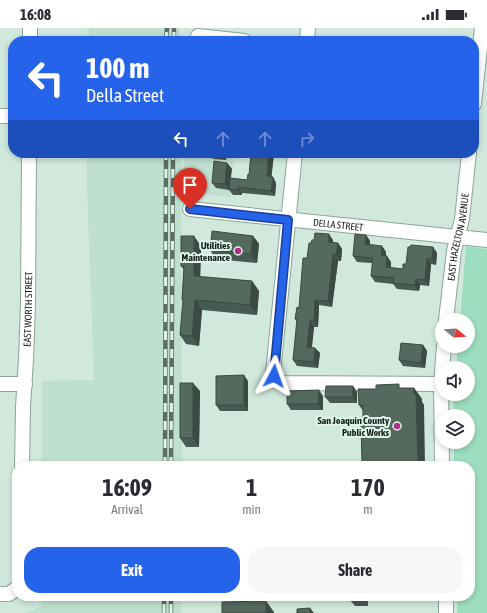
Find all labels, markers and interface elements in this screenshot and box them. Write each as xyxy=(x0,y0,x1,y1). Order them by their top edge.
text: 16:08 xyxy=(20,6,51,23)
icon: left xyxy=(20,52,72,104)
text: 100 m xyxy=(86,52,149,84)
text: Della Street xyxy=(86,85,164,106)
icon: left xyxy=(170,128,192,150)
icon: ahead xyxy=(212,128,234,150)
icon: ahead xyxy=(254,128,276,150)
icon: right xyxy=(296,128,318,150)
pin xyxy=(173,168,207,209)
icon: arrive xyxy=(179,174,201,196)
street label: EAST HAZELTON AVENUE xyxy=(445,192,470,281)
street label: DELLA STREET xyxy=(313,216,364,233)
place label: Utilities Maintenance xyxy=(182,240,230,263)
marker: Utilities Maintenance xyxy=(233,246,243,256)
street label: EAST WORTH STREET xyxy=(21,271,34,347)
north arrow xyxy=(435,313,475,353)
map controls xyxy=(435,313,475,449)
position arrow xyxy=(253,355,295,397)
button: sound xyxy=(435,361,475,401)
button: layers xyxy=(435,409,475,449)
place label: San Joaquin County Public Works xyxy=(317,415,390,438)
marker: San Joaquin County Public Works xyxy=(392,421,402,431)
text: 16:09 xyxy=(102,474,152,501)
text: 1 xyxy=(246,474,257,501)
text: 170 xyxy=(351,474,385,501)
text: Arrival xyxy=(111,502,143,517)
text: min xyxy=(242,502,261,517)
text: m xyxy=(363,502,373,517)
button: Exit xyxy=(24,547,240,593)
button: Share xyxy=(248,547,463,593)

